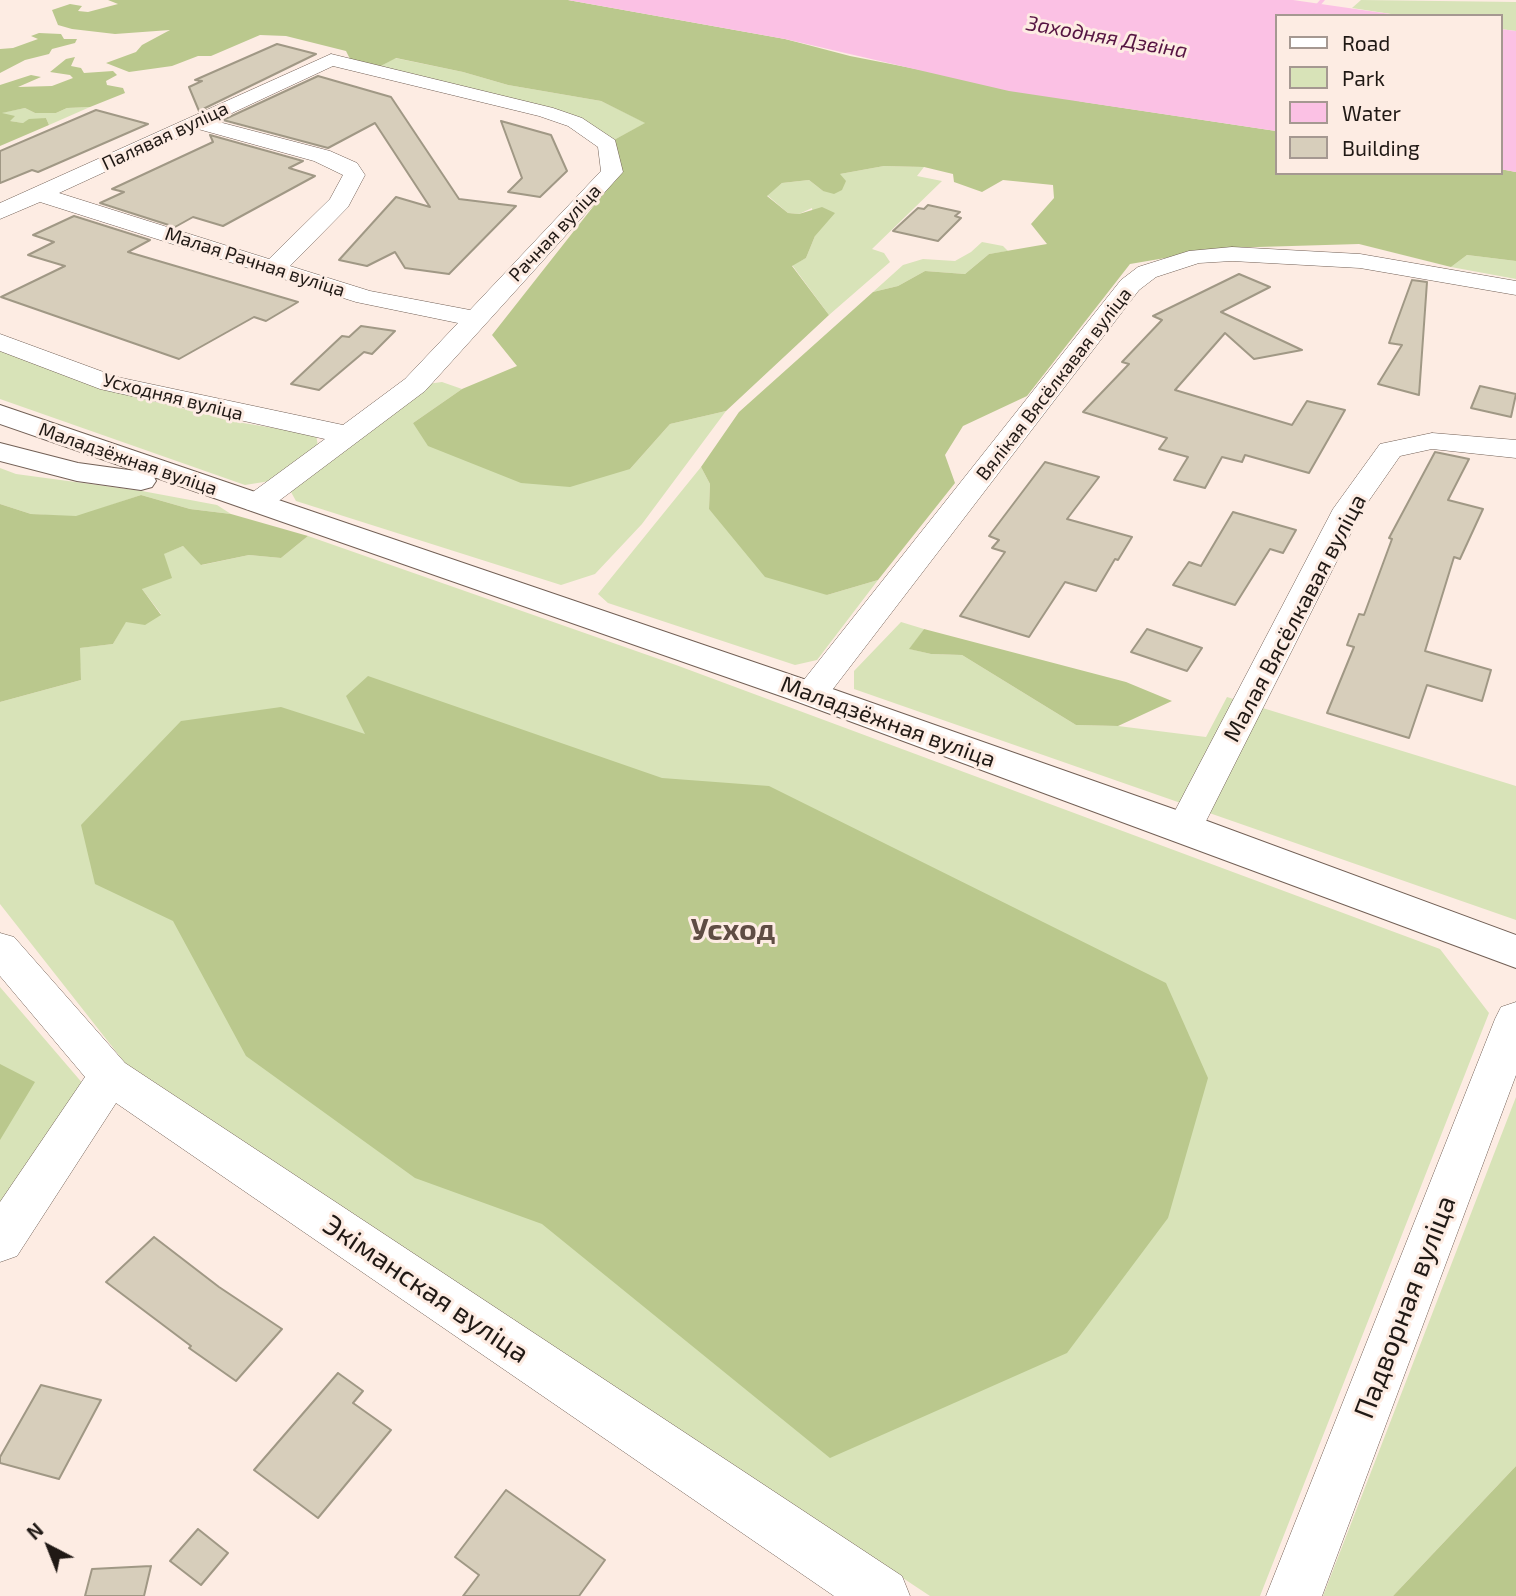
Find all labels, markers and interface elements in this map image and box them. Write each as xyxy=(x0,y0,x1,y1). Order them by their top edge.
water label: Заходняя Дзвіна xyxy=(1024,10,1190,64)
legend xyxy=(1274,14,1502,175)
text: Road xyxy=(1342,30,1390,55)
text: Park xyxy=(1342,65,1385,90)
street label: Палявая вуліца xyxy=(98,97,232,175)
text: Water xyxy=(1342,100,1401,125)
text: Building xyxy=(1342,135,1420,160)
street label: Рачная вуліца xyxy=(504,180,606,286)
street label: Малая Рачная вуліца xyxy=(162,222,348,302)
street label: Вялікая Вясёлкавая вуліца xyxy=(972,283,1136,485)
street label: Усходняя вуліца xyxy=(100,369,246,425)
street label: Маладзёжная вуліца xyxy=(36,418,220,500)
street label: Малая Вясёлкавая вуліца xyxy=(1218,489,1372,747)
street label: Маладзёжная вуліца xyxy=(777,670,999,774)
district label: Усход xyxy=(691,912,775,948)
street label: Падворная вуліца xyxy=(1347,1191,1463,1423)
street label: Экіманская вуліца xyxy=(317,1208,535,1370)
north arrow xyxy=(14,1512,84,1582)
text: N xyxy=(22,1518,47,1544)

